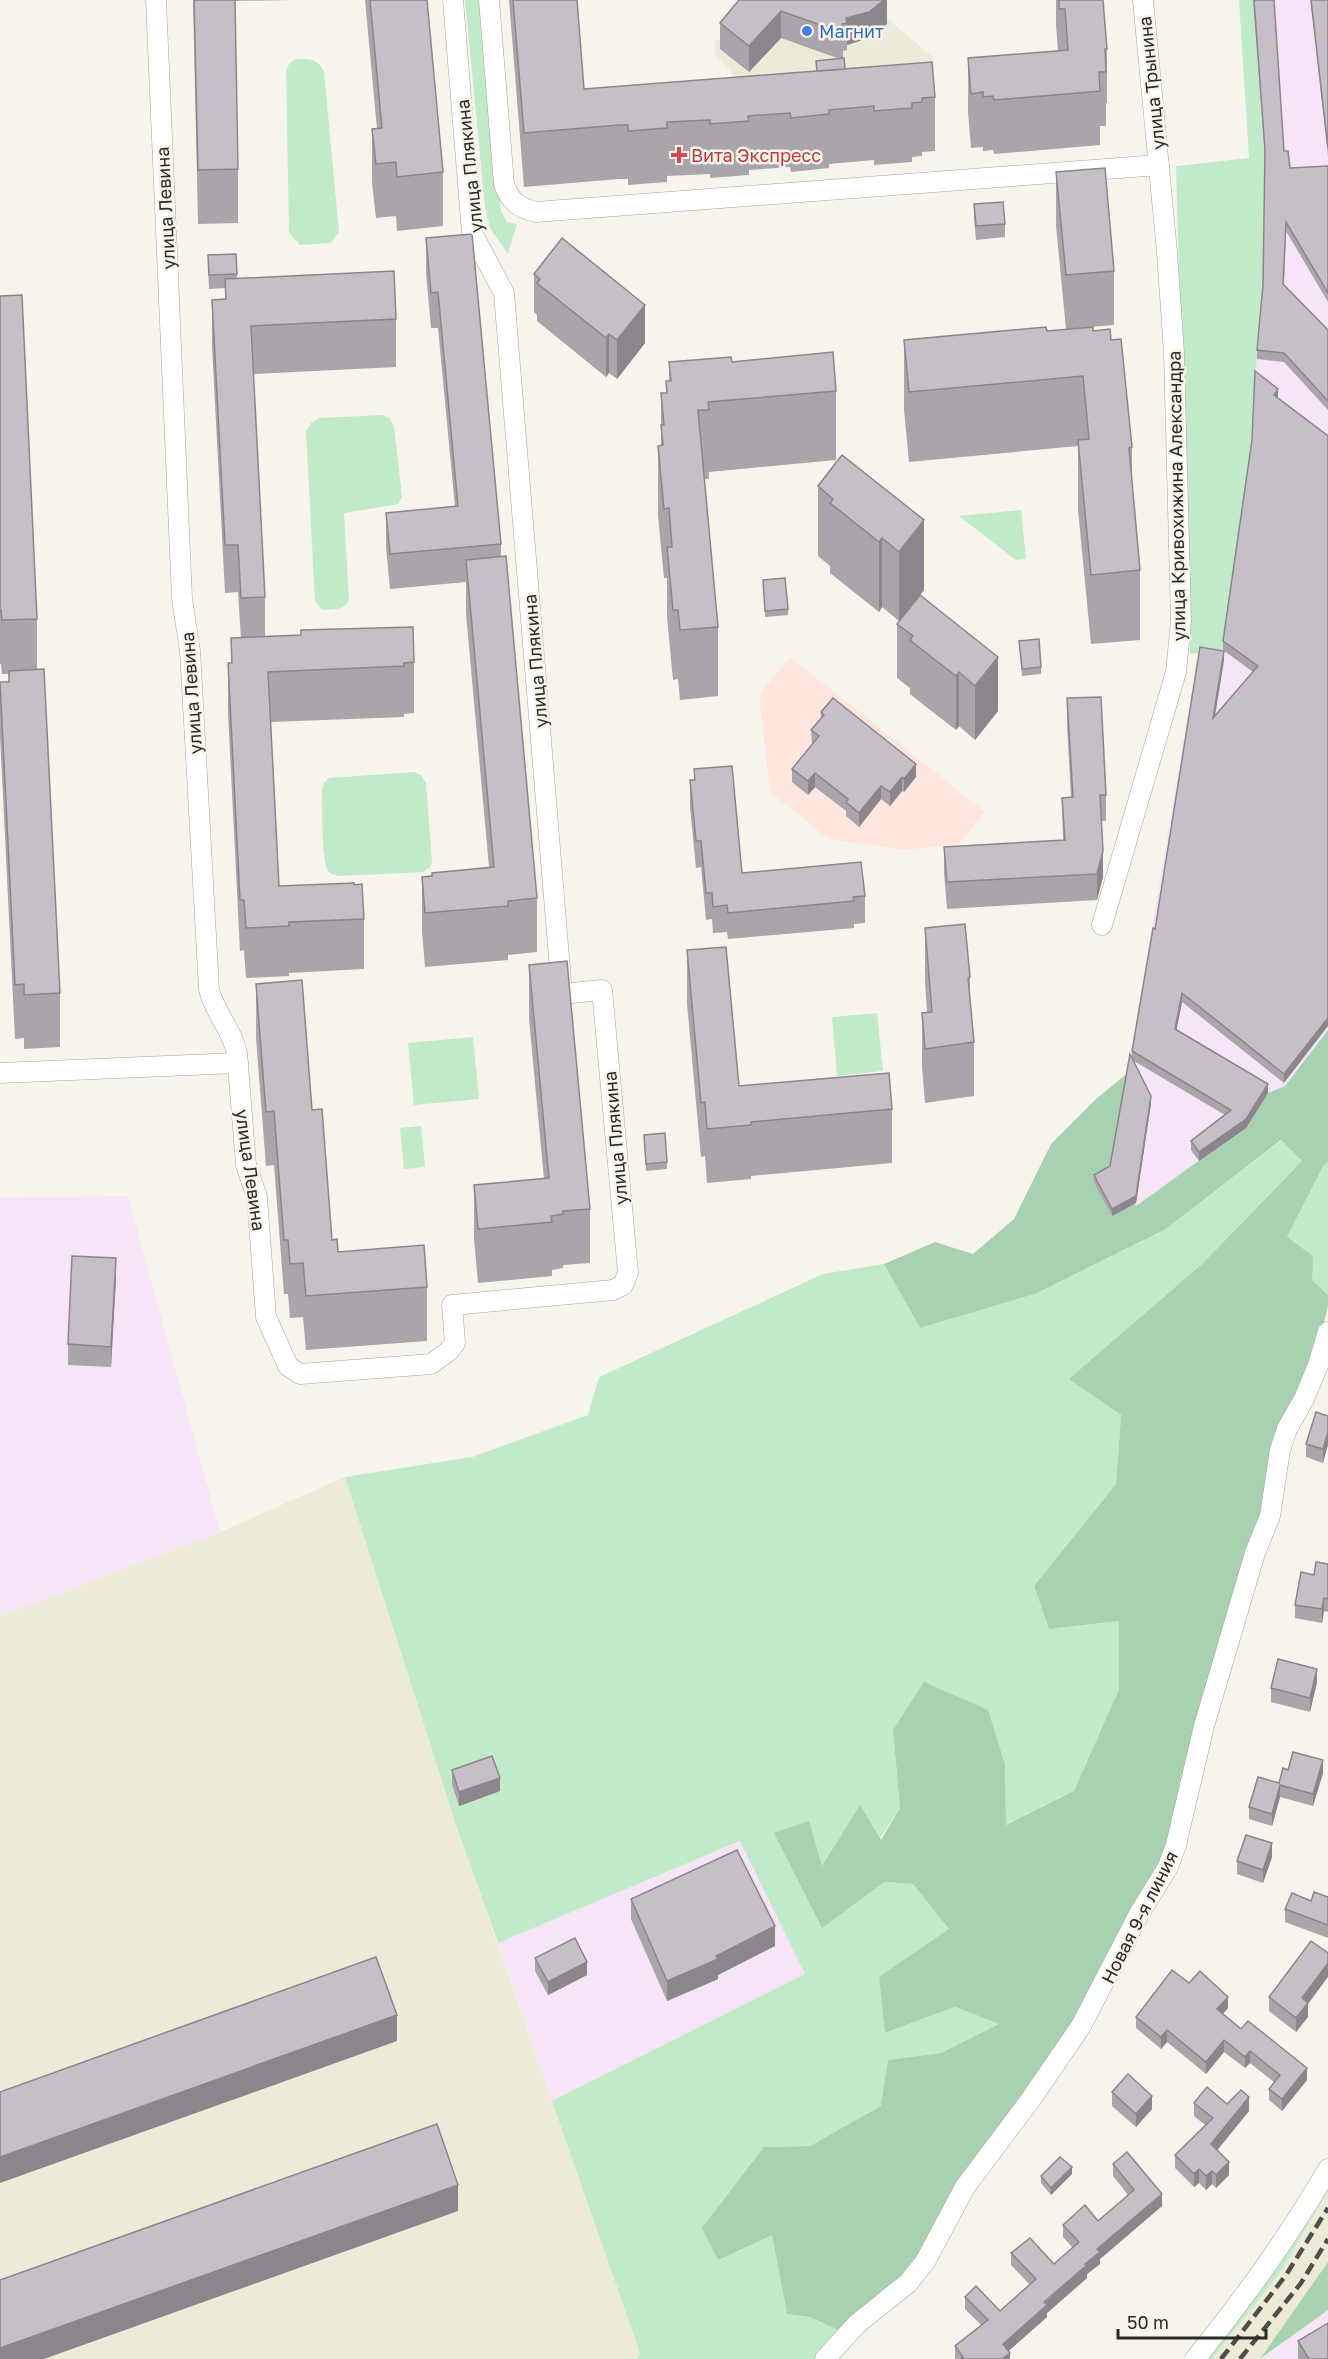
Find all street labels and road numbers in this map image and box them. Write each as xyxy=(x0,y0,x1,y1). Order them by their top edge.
street label: улица Трынина xyxy=(1133,15,1169,151)
street label: улица Плякина xyxy=(451,98,487,234)
street label: улица Левина xyxy=(151,146,179,270)
street label: улица Кривохижина Александра xyxy=(1162,350,1190,642)
street label: улица Плякина xyxy=(518,593,552,729)
street label: улица Левина xyxy=(176,631,206,755)
street label: улица Плякина xyxy=(598,1070,632,1206)
street label: улица Левина xyxy=(232,1108,270,1232)
street label: Новая 9-я линия xyxy=(1096,1847,1182,1987)

